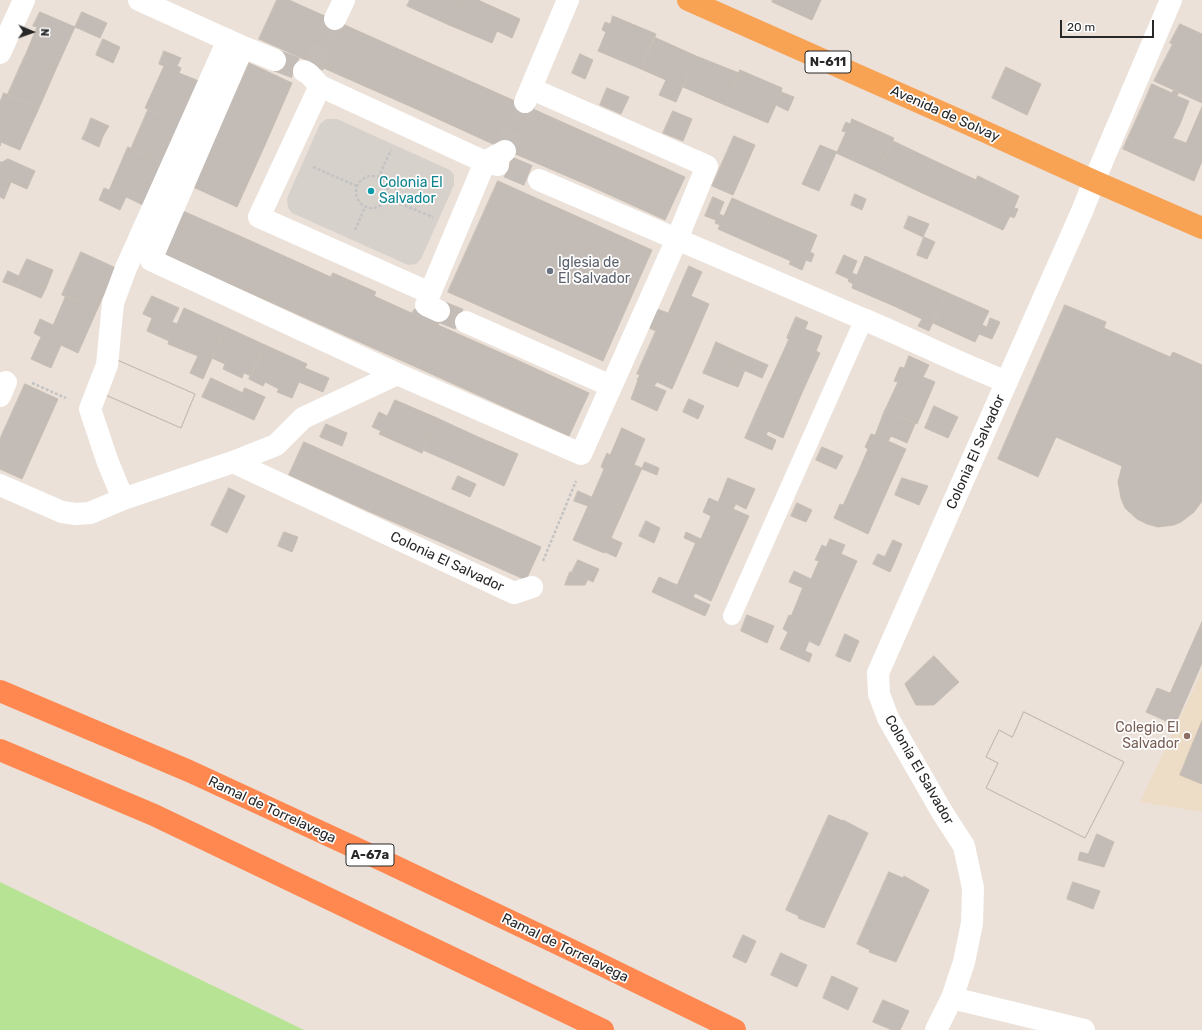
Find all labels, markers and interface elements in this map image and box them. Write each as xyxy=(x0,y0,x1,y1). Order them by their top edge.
north arrow xyxy=(12,12,52,52)
scale bar xyxy=(1062,12,1156,38)
text: 20 m xyxy=(1067,20,1095,34)
text: N xyxy=(38,28,51,37)
road number: N-611 xyxy=(805,51,851,73)
street label: Avenida de Solvay xyxy=(888,82,1002,146)
place label: Colonia El Salvador xyxy=(379,175,443,208)
marker: Colonia El Salvador xyxy=(366,186,376,196)
place label: Iglesia de El Salvador xyxy=(558,255,630,288)
marker: Iglesia de El Salvador xyxy=(545,266,555,276)
street label: Colonia El Salvador xyxy=(943,392,1009,512)
street label: Colonia El Salvador xyxy=(387,528,507,596)
street label: Colonia El Salvador xyxy=(881,712,957,828)
place label: Colegio El Salvador xyxy=(1115,720,1179,752)
marker: Colegio El Salvador xyxy=(1182,731,1192,741)
street label: Ramal de Torrelavega xyxy=(205,773,339,847)
road number: A-67a xyxy=(346,844,394,866)
street label: Ramal de Torrelavega xyxy=(499,910,631,986)

